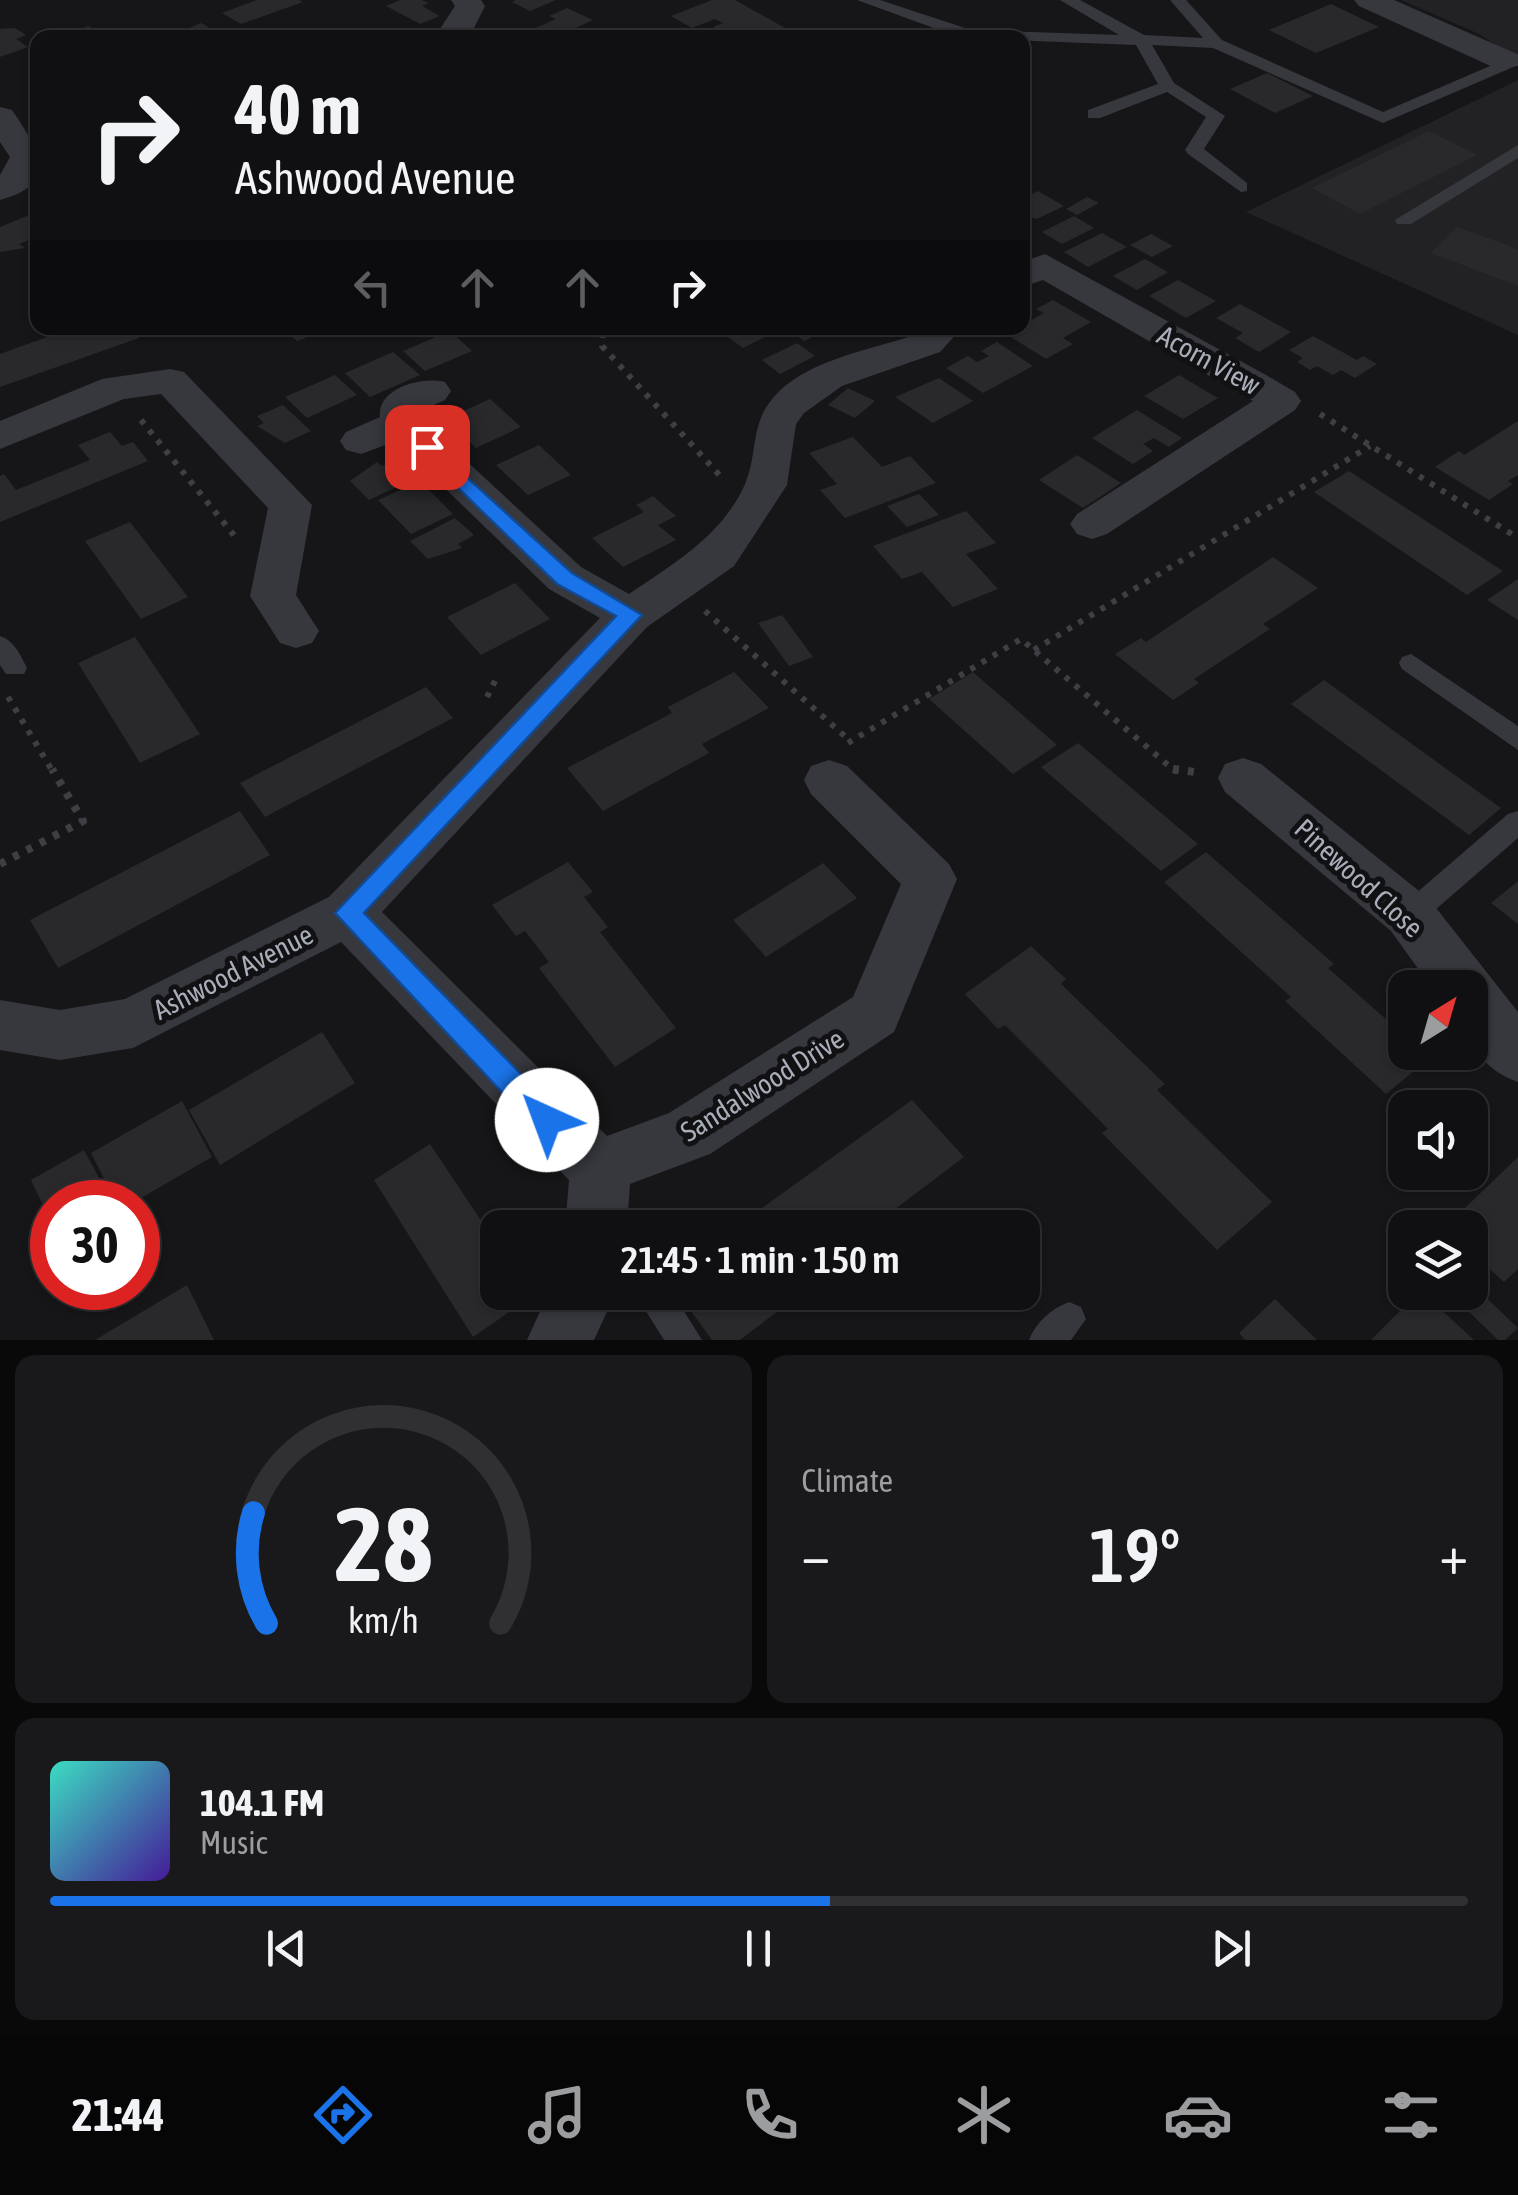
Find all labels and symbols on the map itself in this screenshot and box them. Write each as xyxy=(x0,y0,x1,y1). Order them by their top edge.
street label: Acorn View xyxy=(1152,319,1266,401)
pin xyxy=(385,405,470,490)
street label: Pinewood Close xyxy=(1288,812,1430,944)
street label: Ashwood Avenue xyxy=(148,918,318,1026)
north arrow xyxy=(1388,970,1488,1070)
street label: Sandalwood Drive xyxy=(675,1022,849,1148)
position arrow xyxy=(495,1068,599,1172)
speed limit sign: 30 xyxy=(30,1180,160,1310)

